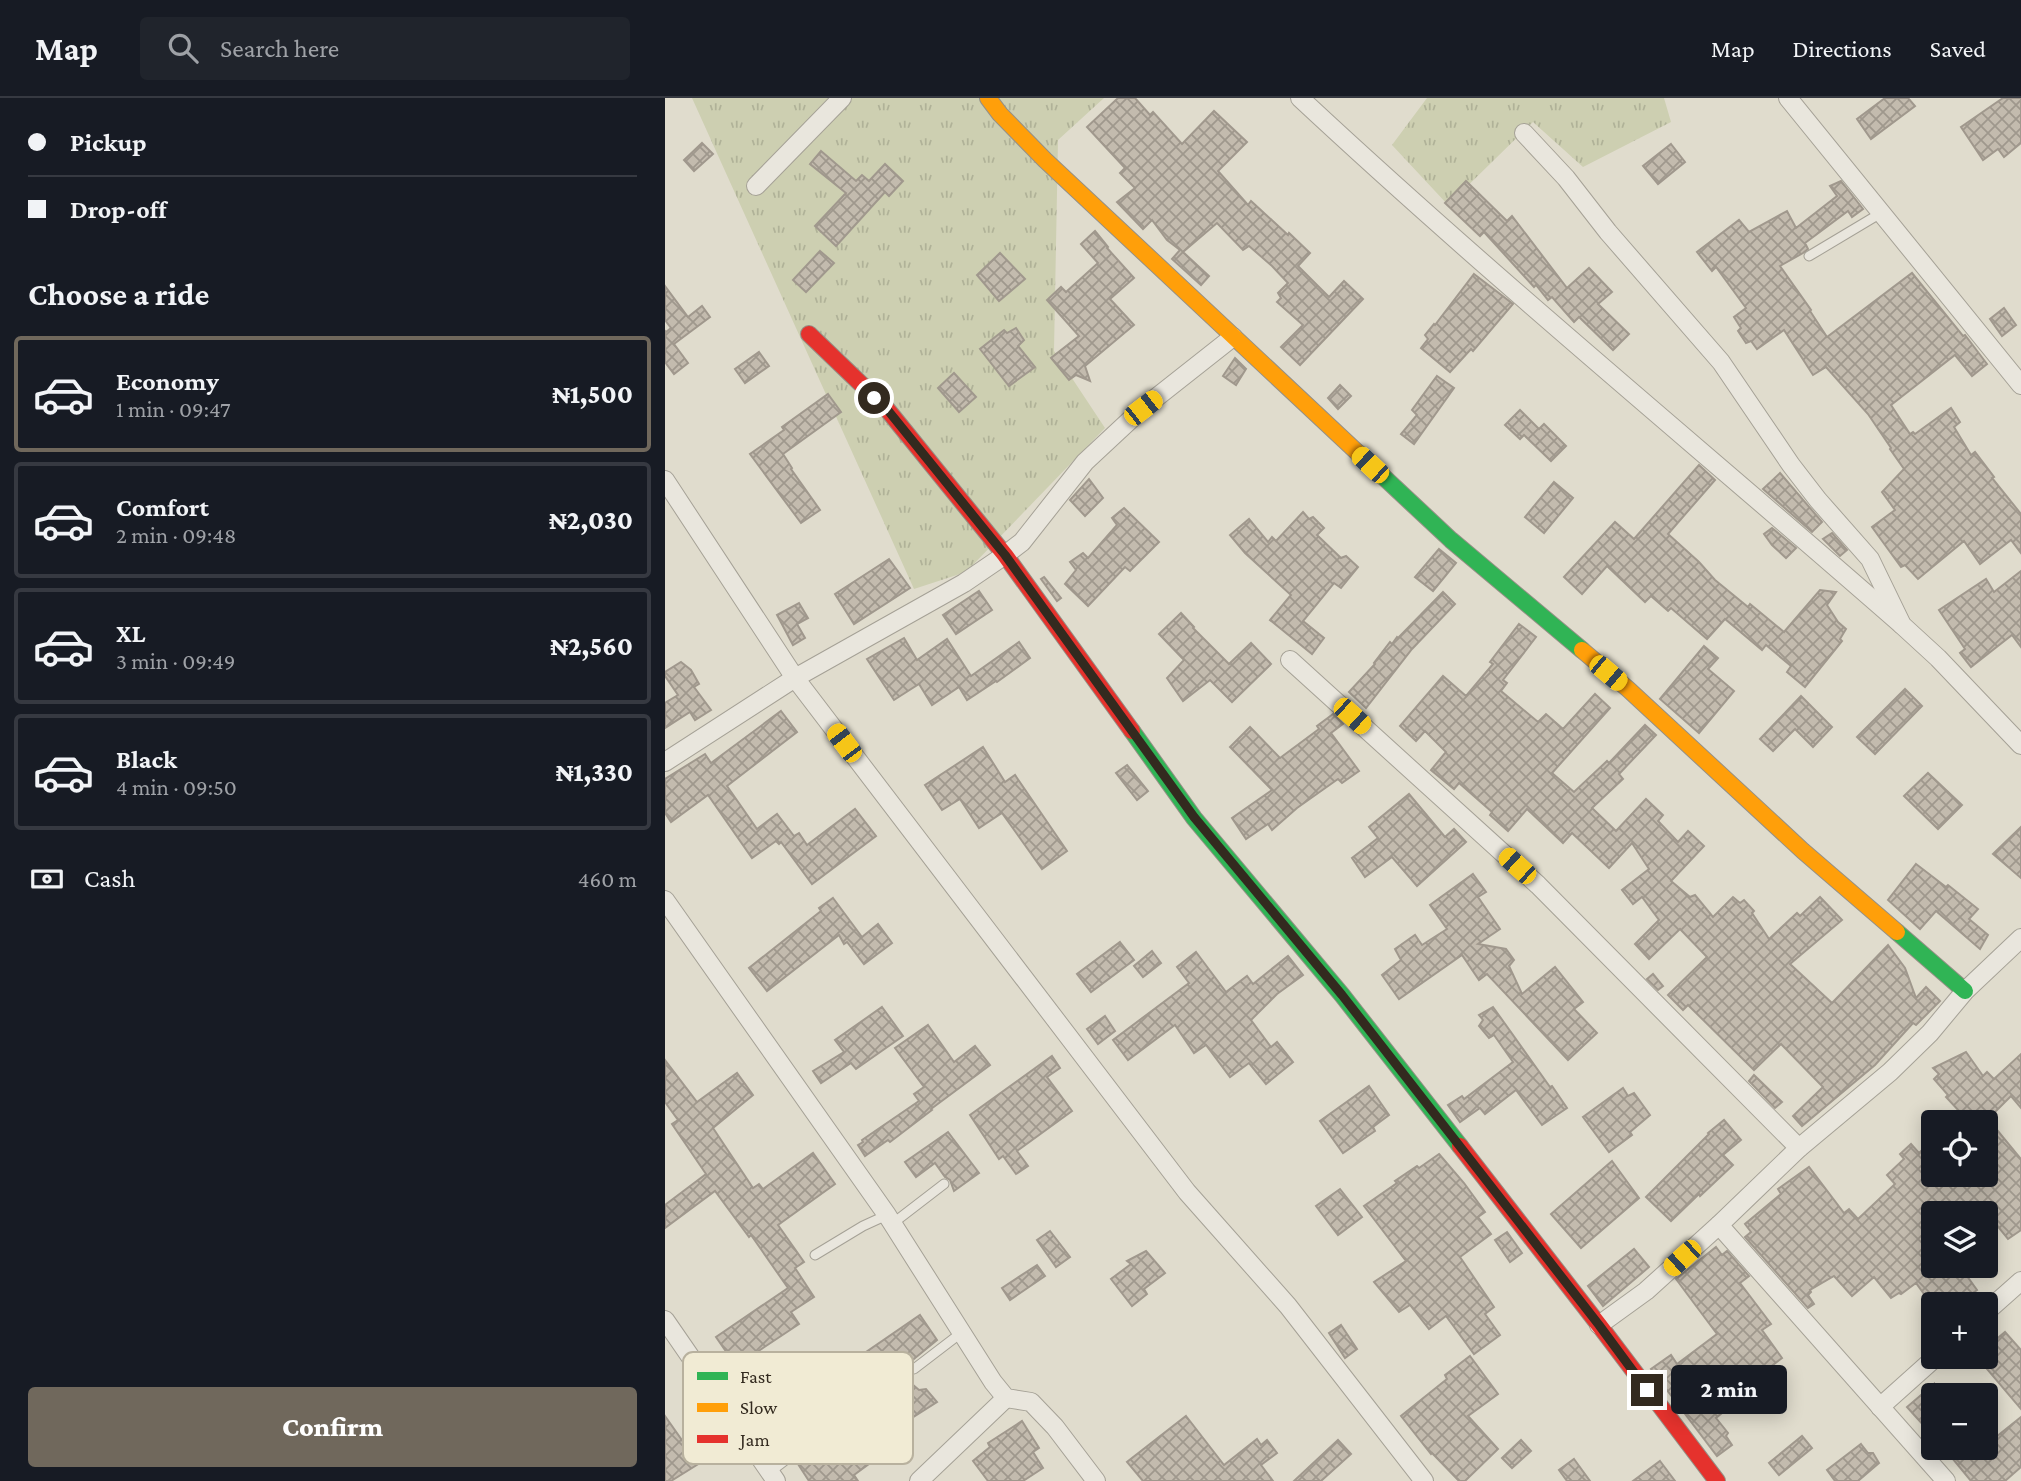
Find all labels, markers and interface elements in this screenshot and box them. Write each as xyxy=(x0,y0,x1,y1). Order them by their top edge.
search box xyxy=(140,17,630,80)
icon: search xyxy=(164,29,202,67)
text: Map xyxy=(35,30,98,67)
text: Search here xyxy=(220,34,339,63)
text: Map xyxy=(1711,35,1755,62)
text: Directions xyxy=(1793,35,1892,62)
text: Saved xyxy=(1930,35,1986,62)
text: Pickup xyxy=(70,128,147,157)
text: Drop-off xyxy=(70,195,167,224)
text: Choose a ride xyxy=(28,276,209,312)
icon: car xyxy=(32,363,95,426)
text: Economy xyxy=(116,367,219,396)
text: ₦1,500 xyxy=(552,380,633,409)
route start xyxy=(858,382,890,414)
car xyxy=(1120,387,1167,429)
text: 1 min · 09:47 xyxy=(116,396,231,422)
car xyxy=(1348,443,1393,487)
icon: car xyxy=(32,489,95,552)
text: Comfort xyxy=(116,493,209,522)
text: ₦2,030 xyxy=(549,506,633,535)
text: 2 min · 09:48 xyxy=(116,522,236,548)
icon: car xyxy=(32,615,95,678)
text: XL xyxy=(116,619,145,648)
text: ₦2,560 xyxy=(550,632,633,661)
text: 3 min · 09:49 xyxy=(116,648,235,674)
car xyxy=(1586,651,1631,695)
car xyxy=(1330,694,1375,738)
car xyxy=(823,720,866,766)
icon: car xyxy=(32,741,95,804)
text: Black xyxy=(116,745,177,774)
text: ₦1,330 xyxy=(555,758,633,787)
text: 4 min · 09:50 xyxy=(116,774,237,800)
car xyxy=(1495,844,1540,888)
icon: cash xyxy=(28,860,66,898)
text: Cash xyxy=(84,864,135,893)
text: 460 m xyxy=(578,866,637,892)
map controls xyxy=(1921,1110,1998,1460)
button: locate xyxy=(1921,1110,1998,1187)
button: layers xyxy=(1921,1201,1998,1278)
car xyxy=(1660,1236,1705,1280)
button: + xyxy=(1921,1292,1998,1369)
legend xyxy=(683,1352,913,1464)
text: Fast xyxy=(740,1366,772,1387)
callout: 2 min xyxy=(1671,1366,1787,1414)
route end xyxy=(1631,1374,1663,1406)
text: 2 min xyxy=(1701,1376,1757,1402)
button: − xyxy=(1921,1383,1998,1460)
button: Confirm xyxy=(28,1387,637,1467)
text: Slow xyxy=(740,1397,777,1418)
text: Jam xyxy=(738,1429,770,1450)

